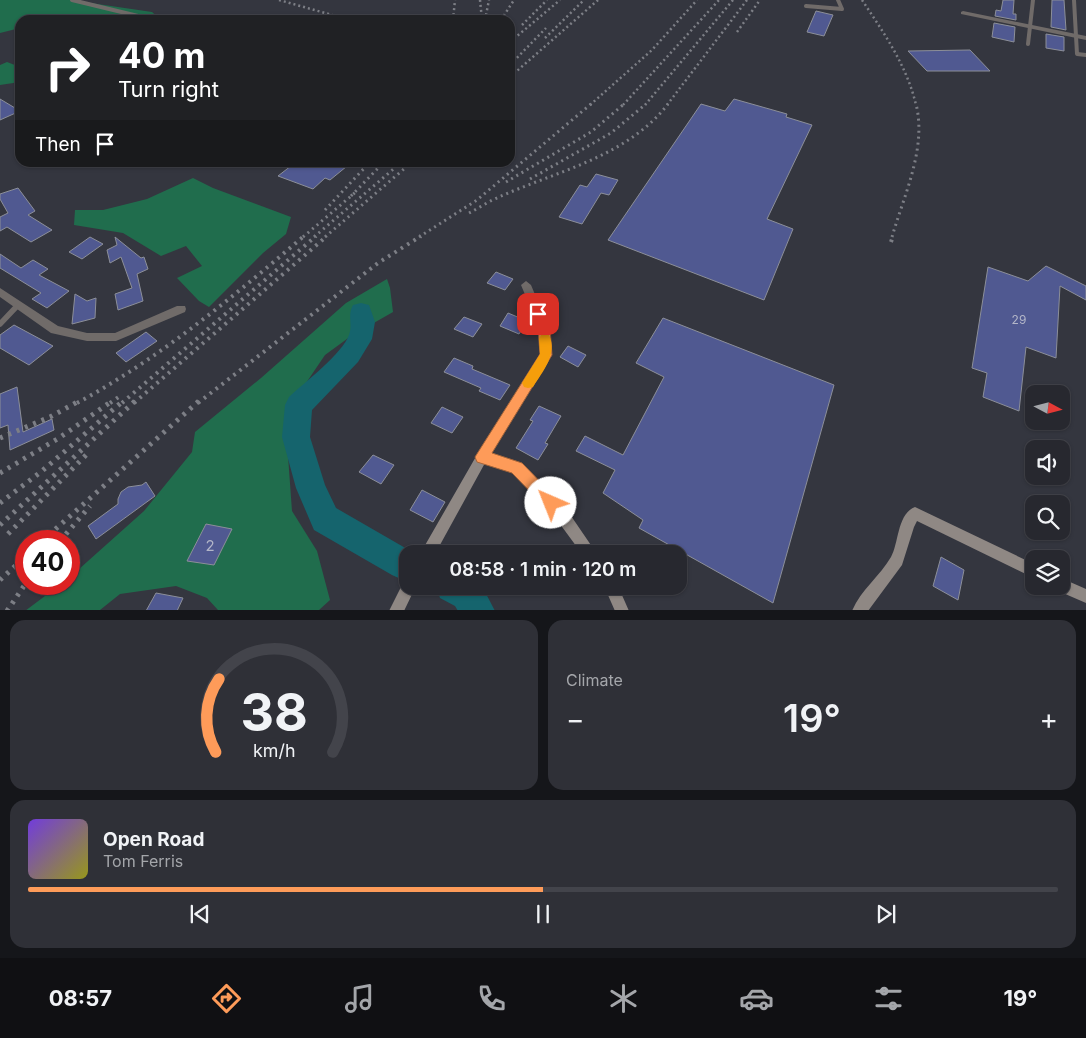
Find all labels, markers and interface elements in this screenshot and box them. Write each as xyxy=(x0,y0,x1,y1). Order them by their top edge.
text: 40 m xyxy=(118,34,206,76)
icon: right xyxy=(35,35,100,100)
text: Turn right xyxy=(118,76,219,102)
icon: arrive xyxy=(91,130,119,158)
text: Then xyxy=(35,133,81,156)
pin xyxy=(517,293,559,335)
icon: arrive xyxy=(524,300,552,328)
house number: 29 xyxy=(1012,312,1026,327)
north arrow xyxy=(1025,385,1070,430)
map controls xyxy=(1025,385,1070,595)
button: sound xyxy=(1025,440,1070,485)
position arrow xyxy=(524,476,576,528)
button: search xyxy=(1025,495,1070,540)
speed limit sign: 40 xyxy=(15,530,80,595)
house number: 2 xyxy=(205,536,215,555)
button: layers xyxy=(1025,550,1070,595)
text: 08:58 · 1 min · 120 m xyxy=(450,558,636,581)
text: Climate xyxy=(566,670,623,690)
text: 38 xyxy=(240,681,308,744)
text: 19° xyxy=(783,695,841,741)
text: − xyxy=(566,702,585,736)
text: + xyxy=(1039,702,1058,736)
text: km/h xyxy=(253,740,295,761)
text: Open Road xyxy=(103,828,204,851)
text: Tom Ferris xyxy=(103,851,183,871)
icon: previous xyxy=(186,900,214,928)
icon: pause xyxy=(529,900,557,928)
icon: next xyxy=(872,900,900,928)
icon: directions xyxy=(209,981,244,1016)
icon: music xyxy=(342,981,377,1016)
icon: phone xyxy=(474,981,509,1016)
icon: climate xyxy=(606,981,641,1016)
icon: car xyxy=(739,981,774,1016)
icon: filters xyxy=(871,981,906,1016)
text: 08:57 xyxy=(49,985,112,1011)
text: 19° xyxy=(1003,985,1037,1011)

